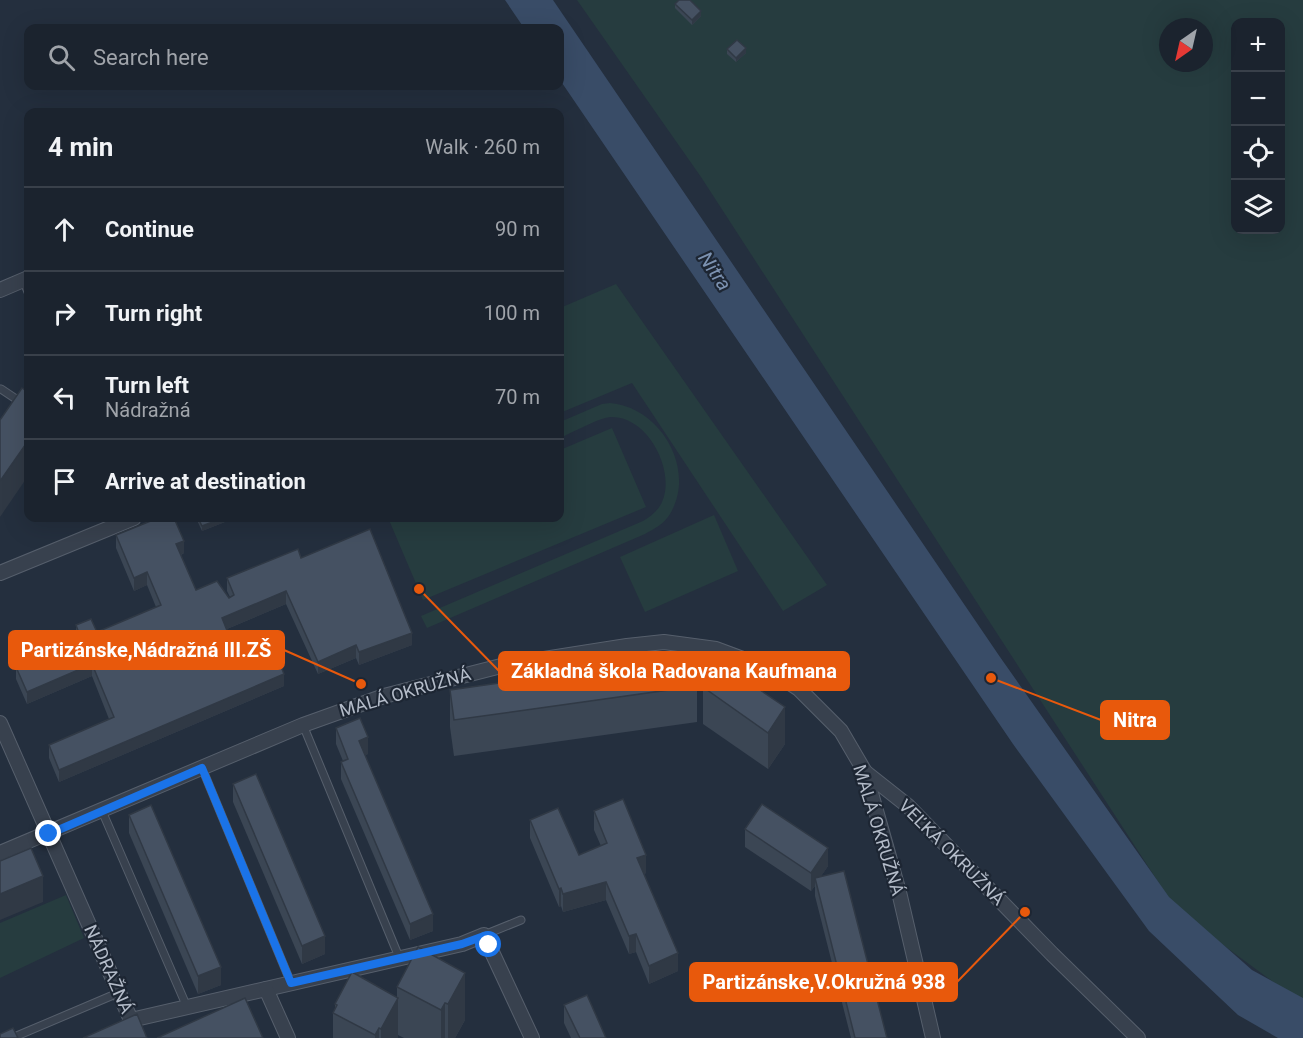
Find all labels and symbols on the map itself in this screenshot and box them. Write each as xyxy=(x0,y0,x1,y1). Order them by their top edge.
north arrow xyxy=(1159,18,1213,72)
water label: Nitra xyxy=(693,247,737,295)
callout: Partizánske,Nádražná III.ZŠ xyxy=(9,631,284,669)
text: Partizánske,Nádražná III.ZŠ xyxy=(21,638,271,662)
callout: Základná škola Radovana Kaufmana xyxy=(499,652,849,690)
text: Základná škola Radovana Kaufmana xyxy=(511,659,837,683)
street label: MALÁ OKRUŽNÁ xyxy=(337,663,473,721)
callout: Nitra xyxy=(1101,701,1169,739)
text: Nitra xyxy=(1113,708,1157,732)
street label: MALÁ OKRUŽNÁ xyxy=(849,762,909,898)
street label: VEĽKÁ OKRUŽNÁ xyxy=(895,795,1009,909)
route end xyxy=(35,820,61,846)
street label: NÁDRAŽNÁ xyxy=(80,921,138,1017)
route start xyxy=(475,931,501,957)
callout: Partizánske,V.Okružná 938 xyxy=(690,963,957,1001)
text: Partizánske,V.Okružná 938 xyxy=(702,970,946,994)

